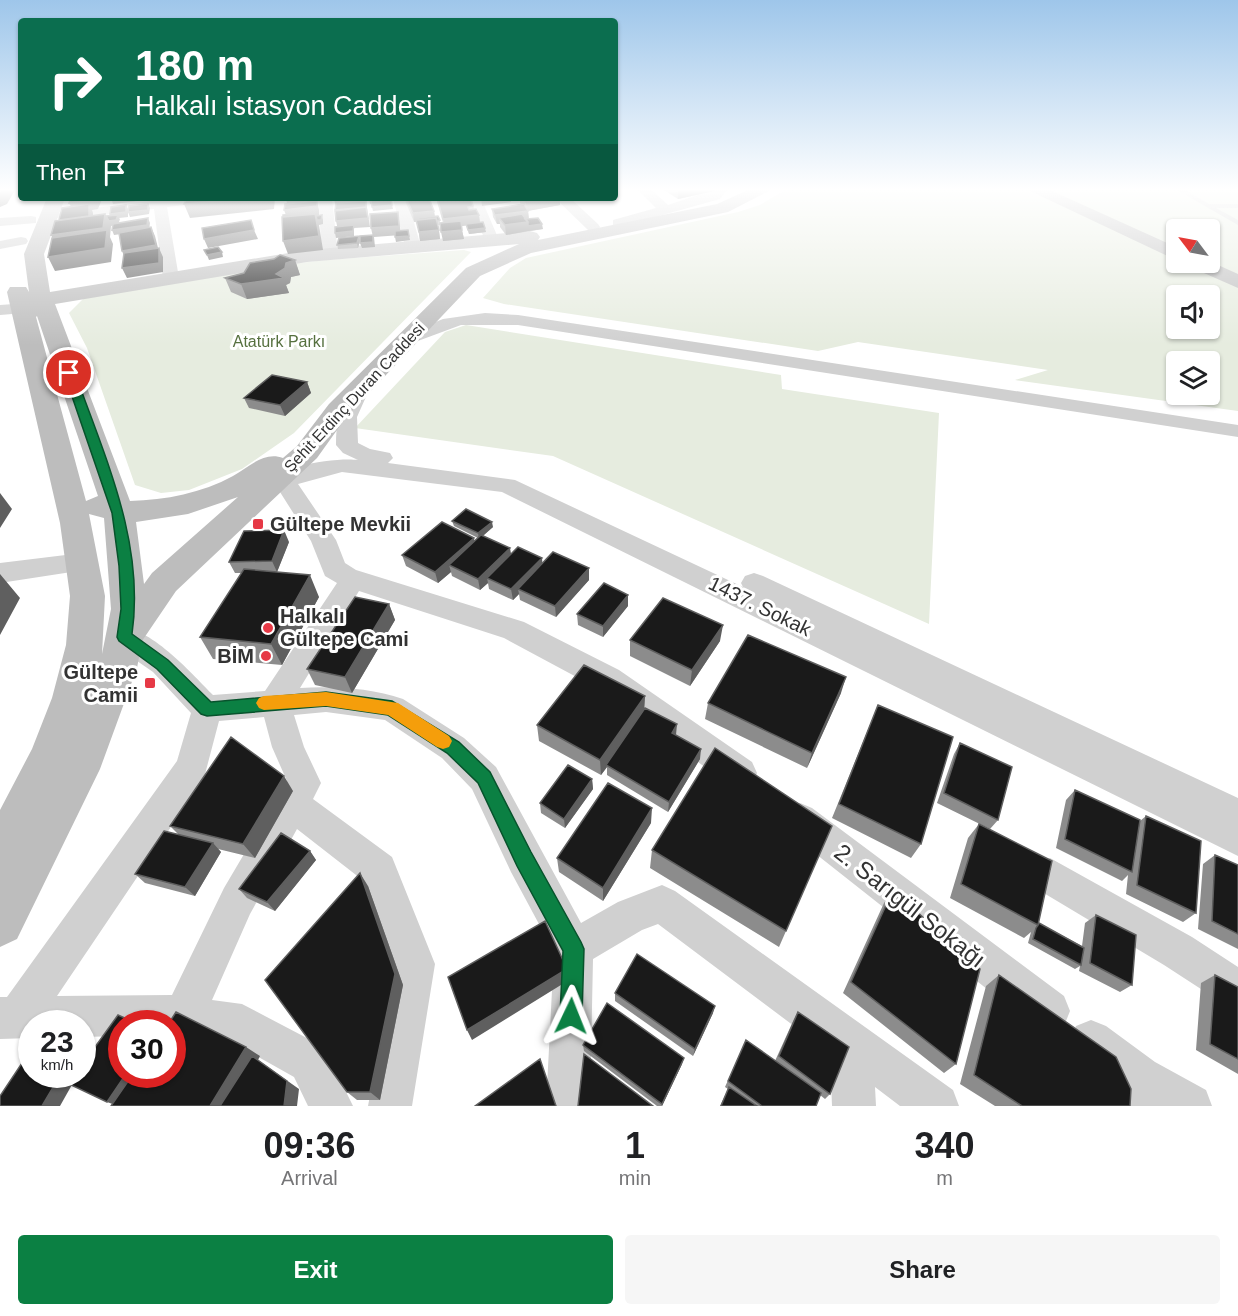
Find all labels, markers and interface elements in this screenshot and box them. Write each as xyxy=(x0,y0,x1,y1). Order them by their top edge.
icon: right xyxy=(36,42,114,120)
text: 180 m xyxy=(135,42,254,89)
text: Halkalı İstasyon Caddesi xyxy=(135,91,432,121)
icon: arrive xyxy=(98,156,131,189)
text: Then xyxy=(36,160,86,185)
north arrow xyxy=(1166,219,1220,273)
map controls xyxy=(1166,219,1220,405)
button: sound xyxy=(1166,285,1220,339)
street label: Şehit Erdinç Duran Caddesi xyxy=(281,319,428,475)
park label: Atatürk Parkı xyxy=(233,333,325,350)
pin xyxy=(43,347,94,398)
button: layers xyxy=(1166,351,1220,405)
icon: arrive xyxy=(52,356,85,389)
place label: Gültepe Mevkii xyxy=(270,513,411,535)
marker: Gültepe Mevkii xyxy=(251,517,265,531)
street label: 1437. Sokak xyxy=(705,572,816,641)
place label: Halkalı Gültepe Cami xyxy=(280,605,409,650)
marker: Halkalı Gültepe Cami xyxy=(261,621,275,635)
place label: BİM xyxy=(217,645,254,667)
marker: BİM xyxy=(259,649,273,663)
place label: Gültepe Camii xyxy=(64,661,138,706)
marker: Gültepe Camii xyxy=(143,676,157,690)
street label: 2. Sarıgül Sokağı xyxy=(829,838,991,973)
position arrow xyxy=(539,984,603,1048)
speed limit sign: 30 xyxy=(108,1010,186,1088)
text: 23 xyxy=(40,1025,74,1058)
text: km/h xyxy=(41,1056,73,1073)
text: 09:36 xyxy=(263,1125,355,1166)
text: 1 xyxy=(625,1125,645,1166)
text: 340 xyxy=(914,1125,975,1166)
text: Arrival xyxy=(281,1167,338,1189)
text: min xyxy=(619,1167,651,1189)
text: m xyxy=(936,1167,953,1189)
button: Exit xyxy=(18,1235,613,1304)
button: Share xyxy=(625,1235,1220,1304)

